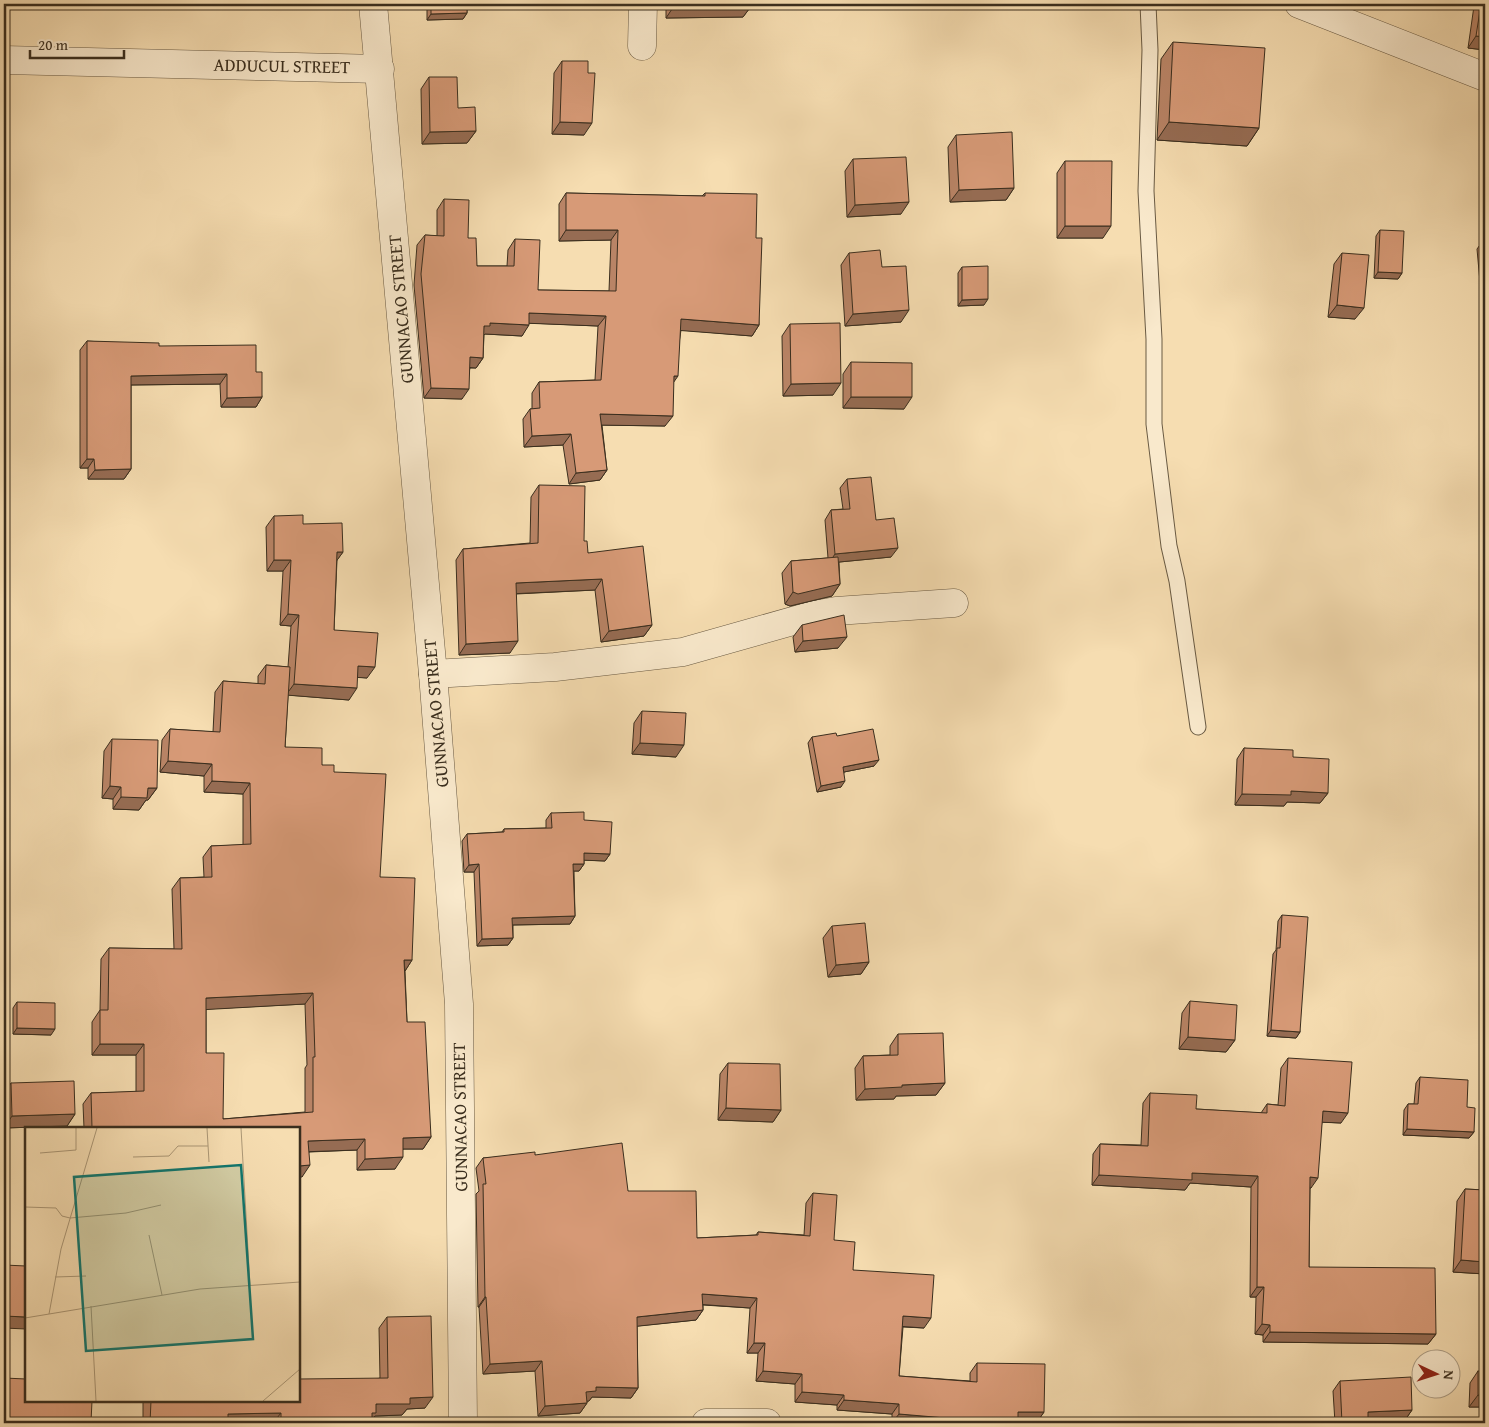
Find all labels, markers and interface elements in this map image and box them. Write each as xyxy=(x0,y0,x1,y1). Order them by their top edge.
scale bar xyxy=(30,28,124,60)
text: 20 m xyxy=(38,34,69,55)
street label: ADDUCUL STREET xyxy=(214,51,351,80)
street label: GUNNACAO STREET xyxy=(381,234,420,384)
street label: GUNNACAO STREET xyxy=(416,638,455,788)
street label: GUNNACAO STREET xyxy=(445,1042,474,1192)
inset map xyxy=(25,1127,300,1402)
north arrow xyxy=(1412,1350,1462,1400)
text: N xyxy=(1439,1370,1459,1381)

